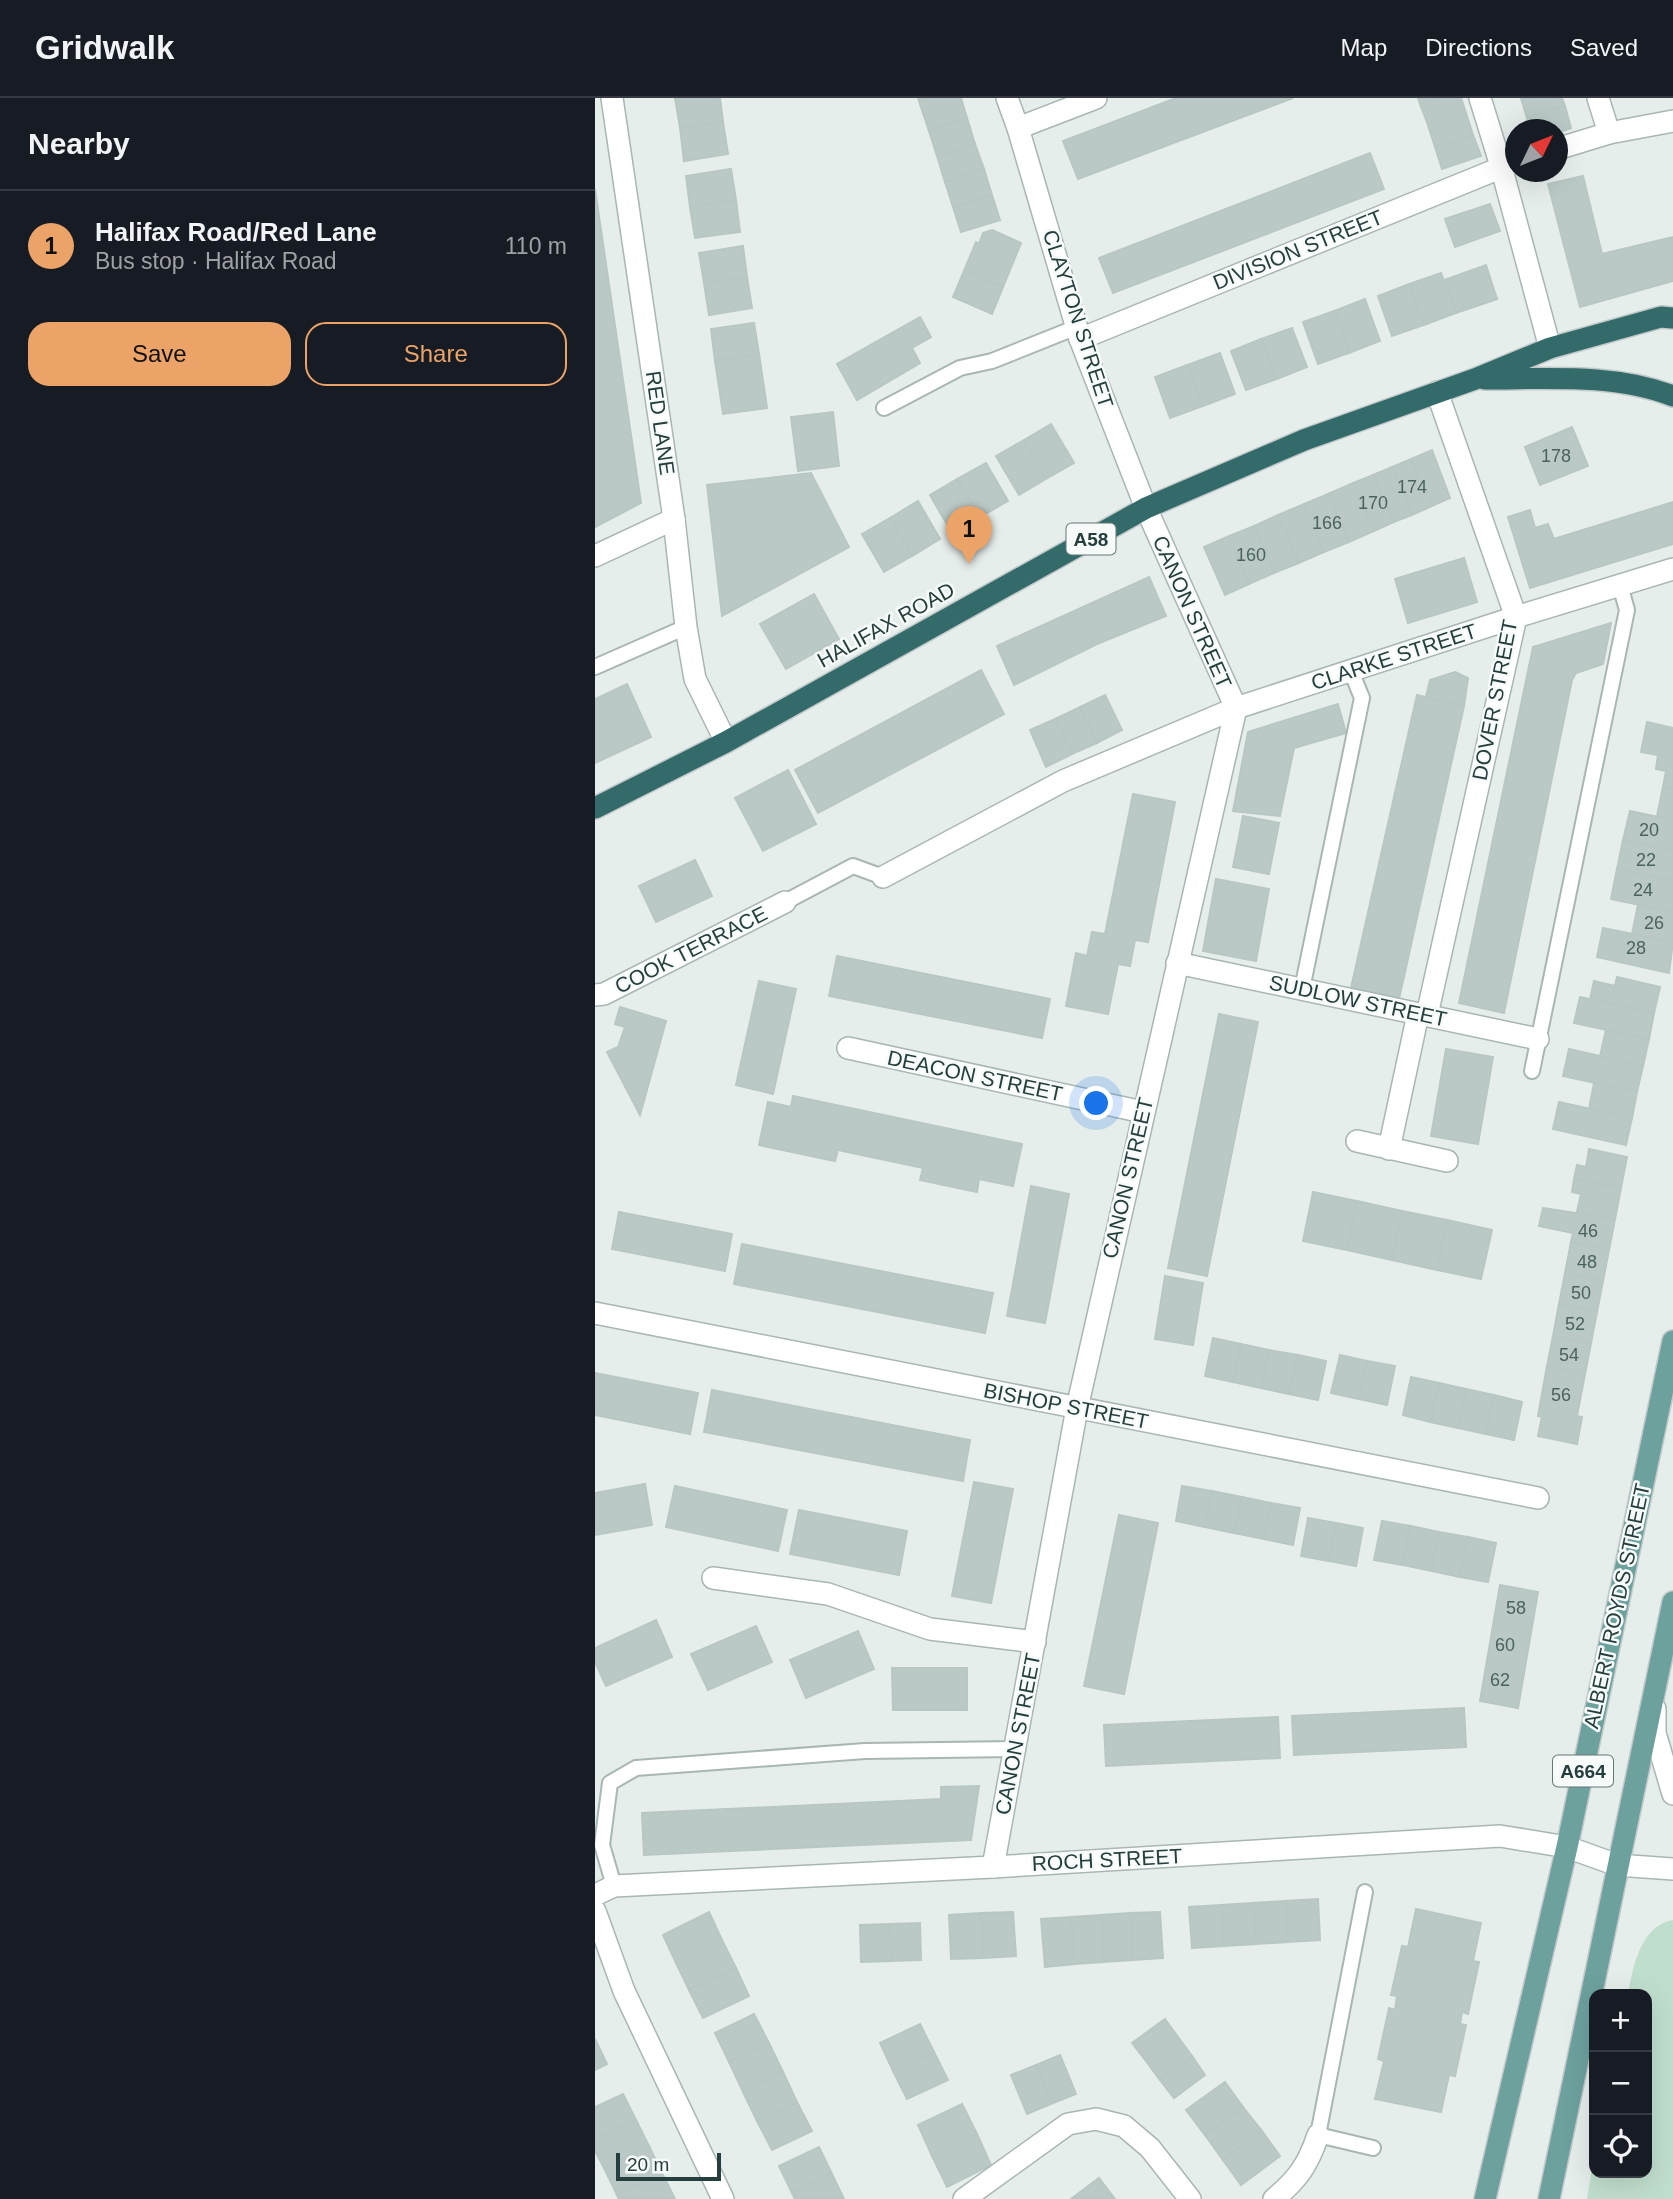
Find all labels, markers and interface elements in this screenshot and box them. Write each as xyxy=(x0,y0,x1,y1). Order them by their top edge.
text: Gridwalk xyxy=(35,29,174,66)
text: Map xyxy=(1341,34,1387,61)
text: Directions xyxy=(1425,34,1532,61)
text: Saved xyxy=(1570,34,1638,61)
north arrow xyxy=(1505,119,1568,182)
text: Nearby xyxy=(28,127,130,160)
street label: DIVISION STREET xyxy=(1210,205,1386,294)
text: Halifax Road/Red Lane xyxy=(95,217,377,247)
street label: CLAYTON STREET xyxy=(1039,227,1118,411)
text: 1 xyxy=(45,233,57,259)
text: 110 m xyxy=(505,233,567,259)
text: Bus stop · Halifax Road xyxy=(95,248,337,274)
button: Save xyxy=(28,322,291,386)
button: Share xyxy=(305,322,567,386)
street label: RED LANE xyxy=(642,369,679,477)
house number: 178 xyxy=(1541,446,1571,466)
house number: 174 xyxy=(1397,477,1427,497)
house number: 170 xyxy=(1358,493,1388,513)
pin: 1 xyxy=(946,506,992,564)
house number: 166 xyxy=(1312,513,1342,533)
road number: A58 xyxy=(1067,524,1115,554)
street label: CANON STREET xyxy=(1148,532,1236,692)
house number: 160 xyxy=(1236,545,1266,565)
street label: HALIFAX ROAD xyxy=(813,577,958,672)
street label: DOVER STREET xyxy=(1468,617,1521,782)
street label: CLARKE STREET xyxy=(1308,619,1480,694)
house number: 20 xyxy=(1639,820,1659,840)
house number: 22 xyxy=(1636,850,1656,870)
house number: 24 xyxy=(1633,880,1653,900)
street label: COOK TERRACE xyxy=(611,901,771,998)
house number: 26 xyxy=(1644,913,1664,933)
house number: 28 xyxy=(1626,938,1646,958)
street label: SUDLOW STREET xyxy=(1267,970,1449,1031)
street label: DEACON STREET xyxy=(885,1046,1065,1105)
your location xyxy=(1079,1086,1113,1120)
street label: CANON STREET xyxy=(1098,1095,1157,1261)
house number: 46 xyxy=(1578,1221,1598,1241)
house number: 48 xyxy=(1577,1252,1597,1272)
house number: 50 xyxy=(1571,1283,1591,1303)
house number: 52 xyxy=(1565,1314,1585,1334)
house number: 54 xyxy=(1559,1345,1579,1365)
street label: BISHOP STREET xyxy=(982,1378,1151,1433)
house number: 56 xyxy=(1551,1385,1571,1405)
street label: ALBERT ROYDS STREET xyxy=(1579,1481,1654,1731)
house number: 58 xyxy=(1506,1598,1526,1618)
house number: 60 xyxy=(1495,1635,1515,1655)
street label: CANON STREET xyxy=(991,1651,1045,1817)
house number: 62 xyxy=(1490,1670,1510,1690)
road number: A664 xyxy=(1553,1756,1613,1786)
street label: ROCH STREET xyxy=(1031,1844,1183,1875)
map controls xyxy=(1589,1989,1652,2178)
button: + xyxy=(1589,1989,1652,2052)
button: − xyxy=(1589,2052,1652,2115)
button: locate xyxy=(1589,2115,1652,2178)
scale bar xyxy=(616,2150,721,2182)
text: 20 m xyxy=(627,2154,669,2175)

